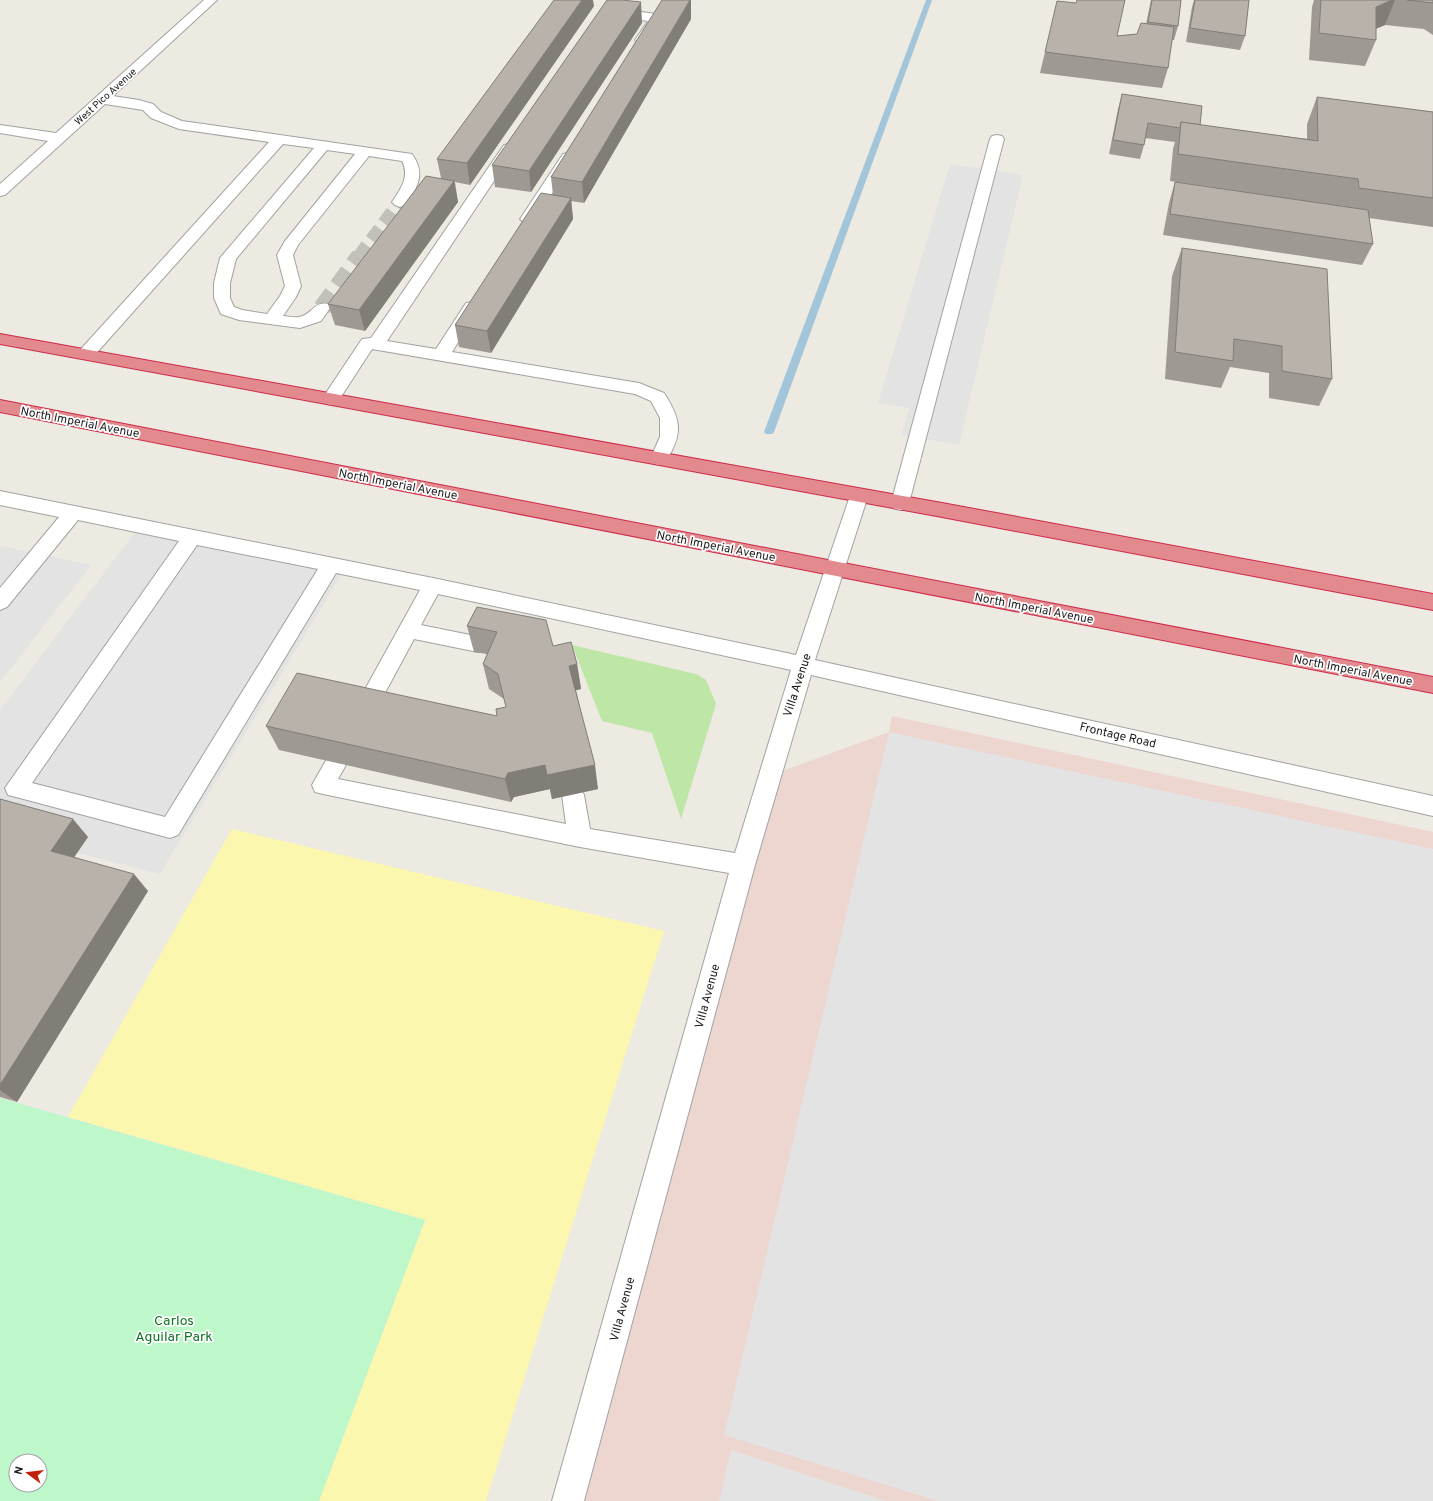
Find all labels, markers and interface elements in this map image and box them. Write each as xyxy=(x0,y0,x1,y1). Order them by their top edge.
street label: West Pico Avenue xyxy=(72,66,140,128)
street label: North Imperial Avenue xyxy=(19,404,141,442)
street label: North Imperial Avenue xyxy=(337,466,459,504)
street label: North Imperial Avenue xyxy=(655,528,777,566)
street label: North Imperial Avenue xyxy=(973,590,1095,628)
street label: Villa Avenue xyxy=(780,651,816,719)
street label: North Imperial Avenue xyxy=(1292,652,1414,690)
street label: Frontage Road xyxy=(1078,719,1158,753)
street label: Villa Avenue xyxy=(692,962,724,1030)
street label: Villa Avenue xyxy=(607,1275,639,1343)
park label: Carlos Aguilar Park xyxy=(135,1313,213,1346)
north arrow xyxy=(8,1453,48,1493)
text: N xyxy=(12,1465,27,1476)

